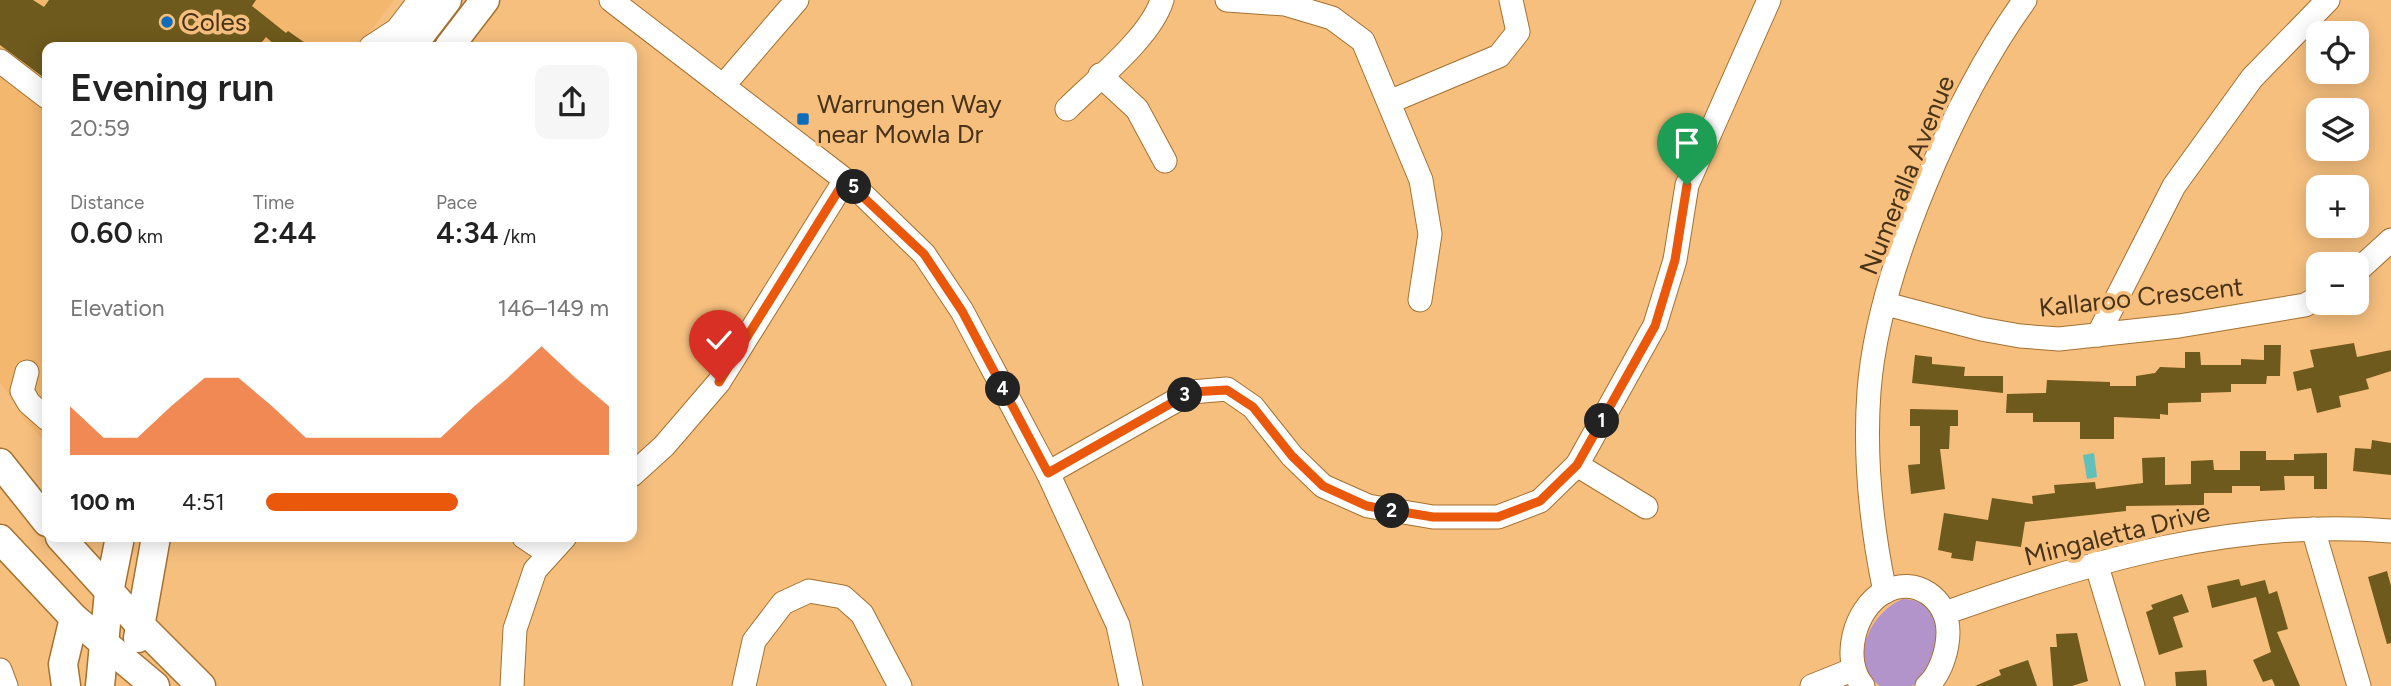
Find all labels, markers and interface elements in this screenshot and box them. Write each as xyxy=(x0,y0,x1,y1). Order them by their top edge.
place label: Coles xyxy=(181,6,247,38)
marker: Coles xyxy=(159,14,175,30)
map controls xyxy=(2306,21,2369,315)
button: locate xyxy=(2306,21,2369,84)
text: Evening run xyxy=(70,65,274,111)
button: share xyxy=(535,65,609,139)
street label: Numeralla Avenue xyxy=(1852,71,1962,279)
place label: Warrungen Way near Mowla Dr xyxy=(817,88,1002,150)
button: layers xyxy=(2306,98,2369,161)
marker: Warrungen Way near Mowla Dr xyxy=(795,111,811,127)
pin xyxy=(1657,113,1717,185)
text: 20:59 xyxy=(70,114,130,142)
icon: arrive xyxy=(1668,124,1706,162)
pin: 5 xyxy=(836,170,872,204)
text: 5 xyxy=(848,175,859,198)
button: + xyxy=(2306,175,2369,238)
text: Distance xyxy=(70,191,144,214)
text: Time xyxy=(253,191,294,214)
text: Pace xyxy=(436,191,477,214)
text: 0.60 xyxy=(70,214,133,251)
text: 2:44 xyxy=(253,214,316,251)
text: 4:34 xyxy=(436,214,499,251)
text: km xyxy=(133,225,163,248)
text: /km xyxy=(499,225,536,248)
button: − xyxy=(2306,252,2369,315)
street label: Kallaroo Crescent xyxy=(2037,270,2245,324)
text: Elevation xyxy=(70,294,165,322)
text: 146–149 m xyxy=(497,294,609,322)
pin xyxy=(689,310,749,382)
icon: check xyxy=(700,321,738,359)
pin: 4 xyxy=(986,372,1020,406)
text: 4 xyxy=(996,377,1009,400)
pin: 3 xyxy=(1168,378,1202,412)
text: 3 xyxy=(1179,383,1190,406)
pin: 1 xyxy=(1584,404,1620,438)
text: 1 xyxy=(1597,409,1606,432)
text: 100 m xyxy=(70,488,135,516)
text: 4:51 xyxy=(182,488,225,516)
pin: 2 xyxy=(1374,494,1410,528)
street label: Mingaletta Drive xyxy=(2021,495,2213,573)
text: 2 xyxy=(1386,499,1397,522)

